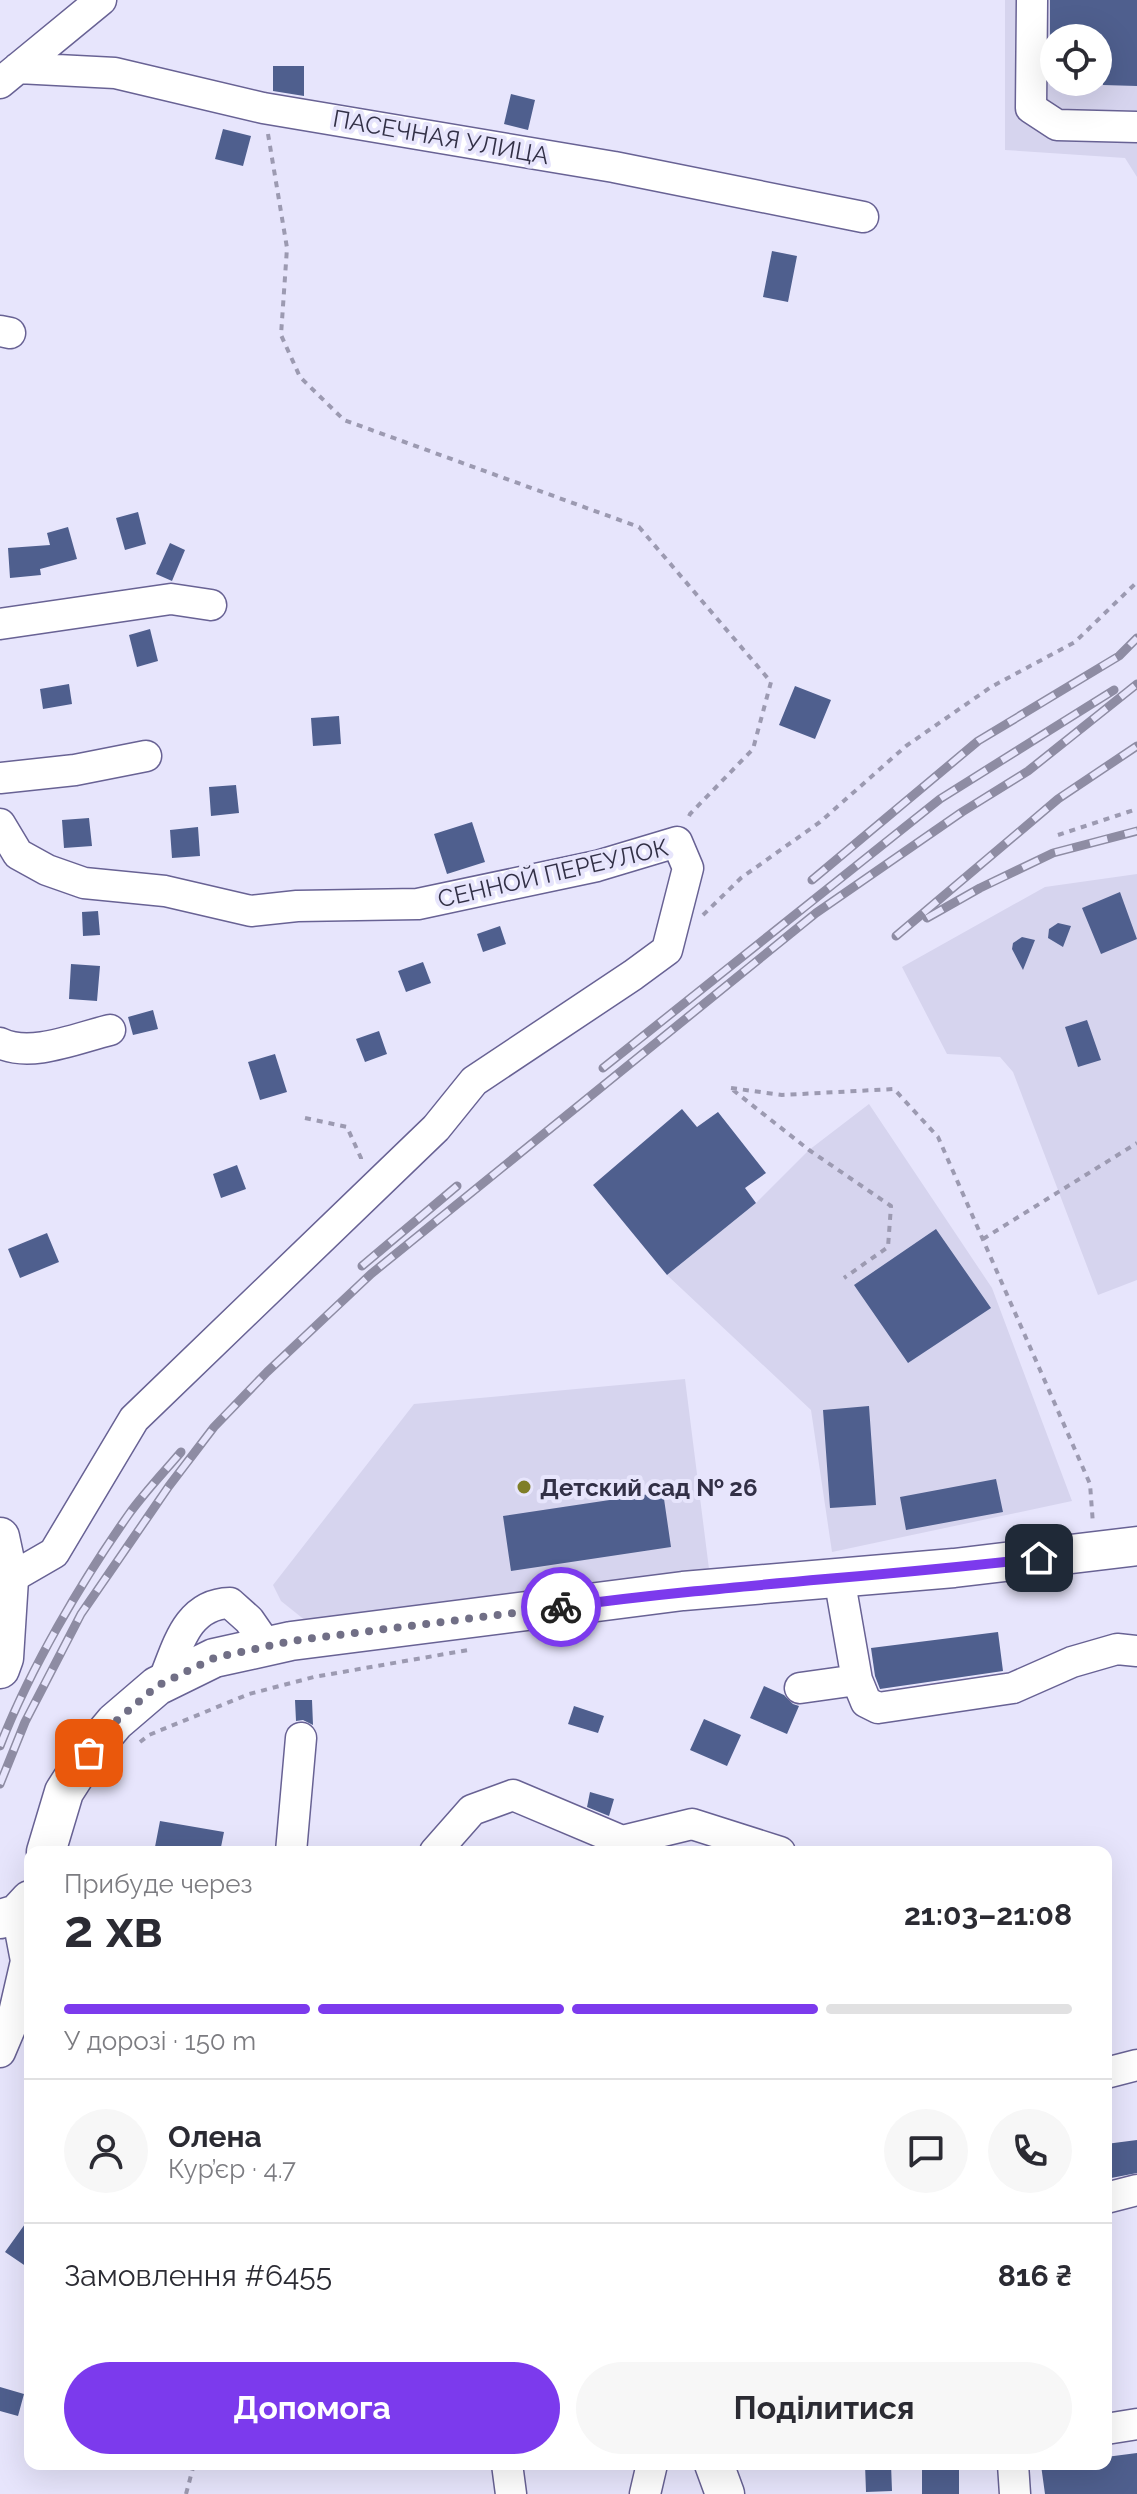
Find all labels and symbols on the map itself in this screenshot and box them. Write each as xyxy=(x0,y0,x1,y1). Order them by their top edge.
street label: ПАСЕЧНАЯ УЛИЦА xyxy=(331,104,551,170)
street label: СЕННОЙ ПЕРЕУЛОК xyxy=(435,832,671,914)
place label: Детский сад № 26 xyxy=(540,1473,757,1502)
marker: Детский сад № 26 xyxy=(515,1478,533,1496)
pin xyxy=(1005,1524,1073,1592)
courier xyxy=(521,1567,601,1647)
pin xyxy=(55,1719,123,1787)

